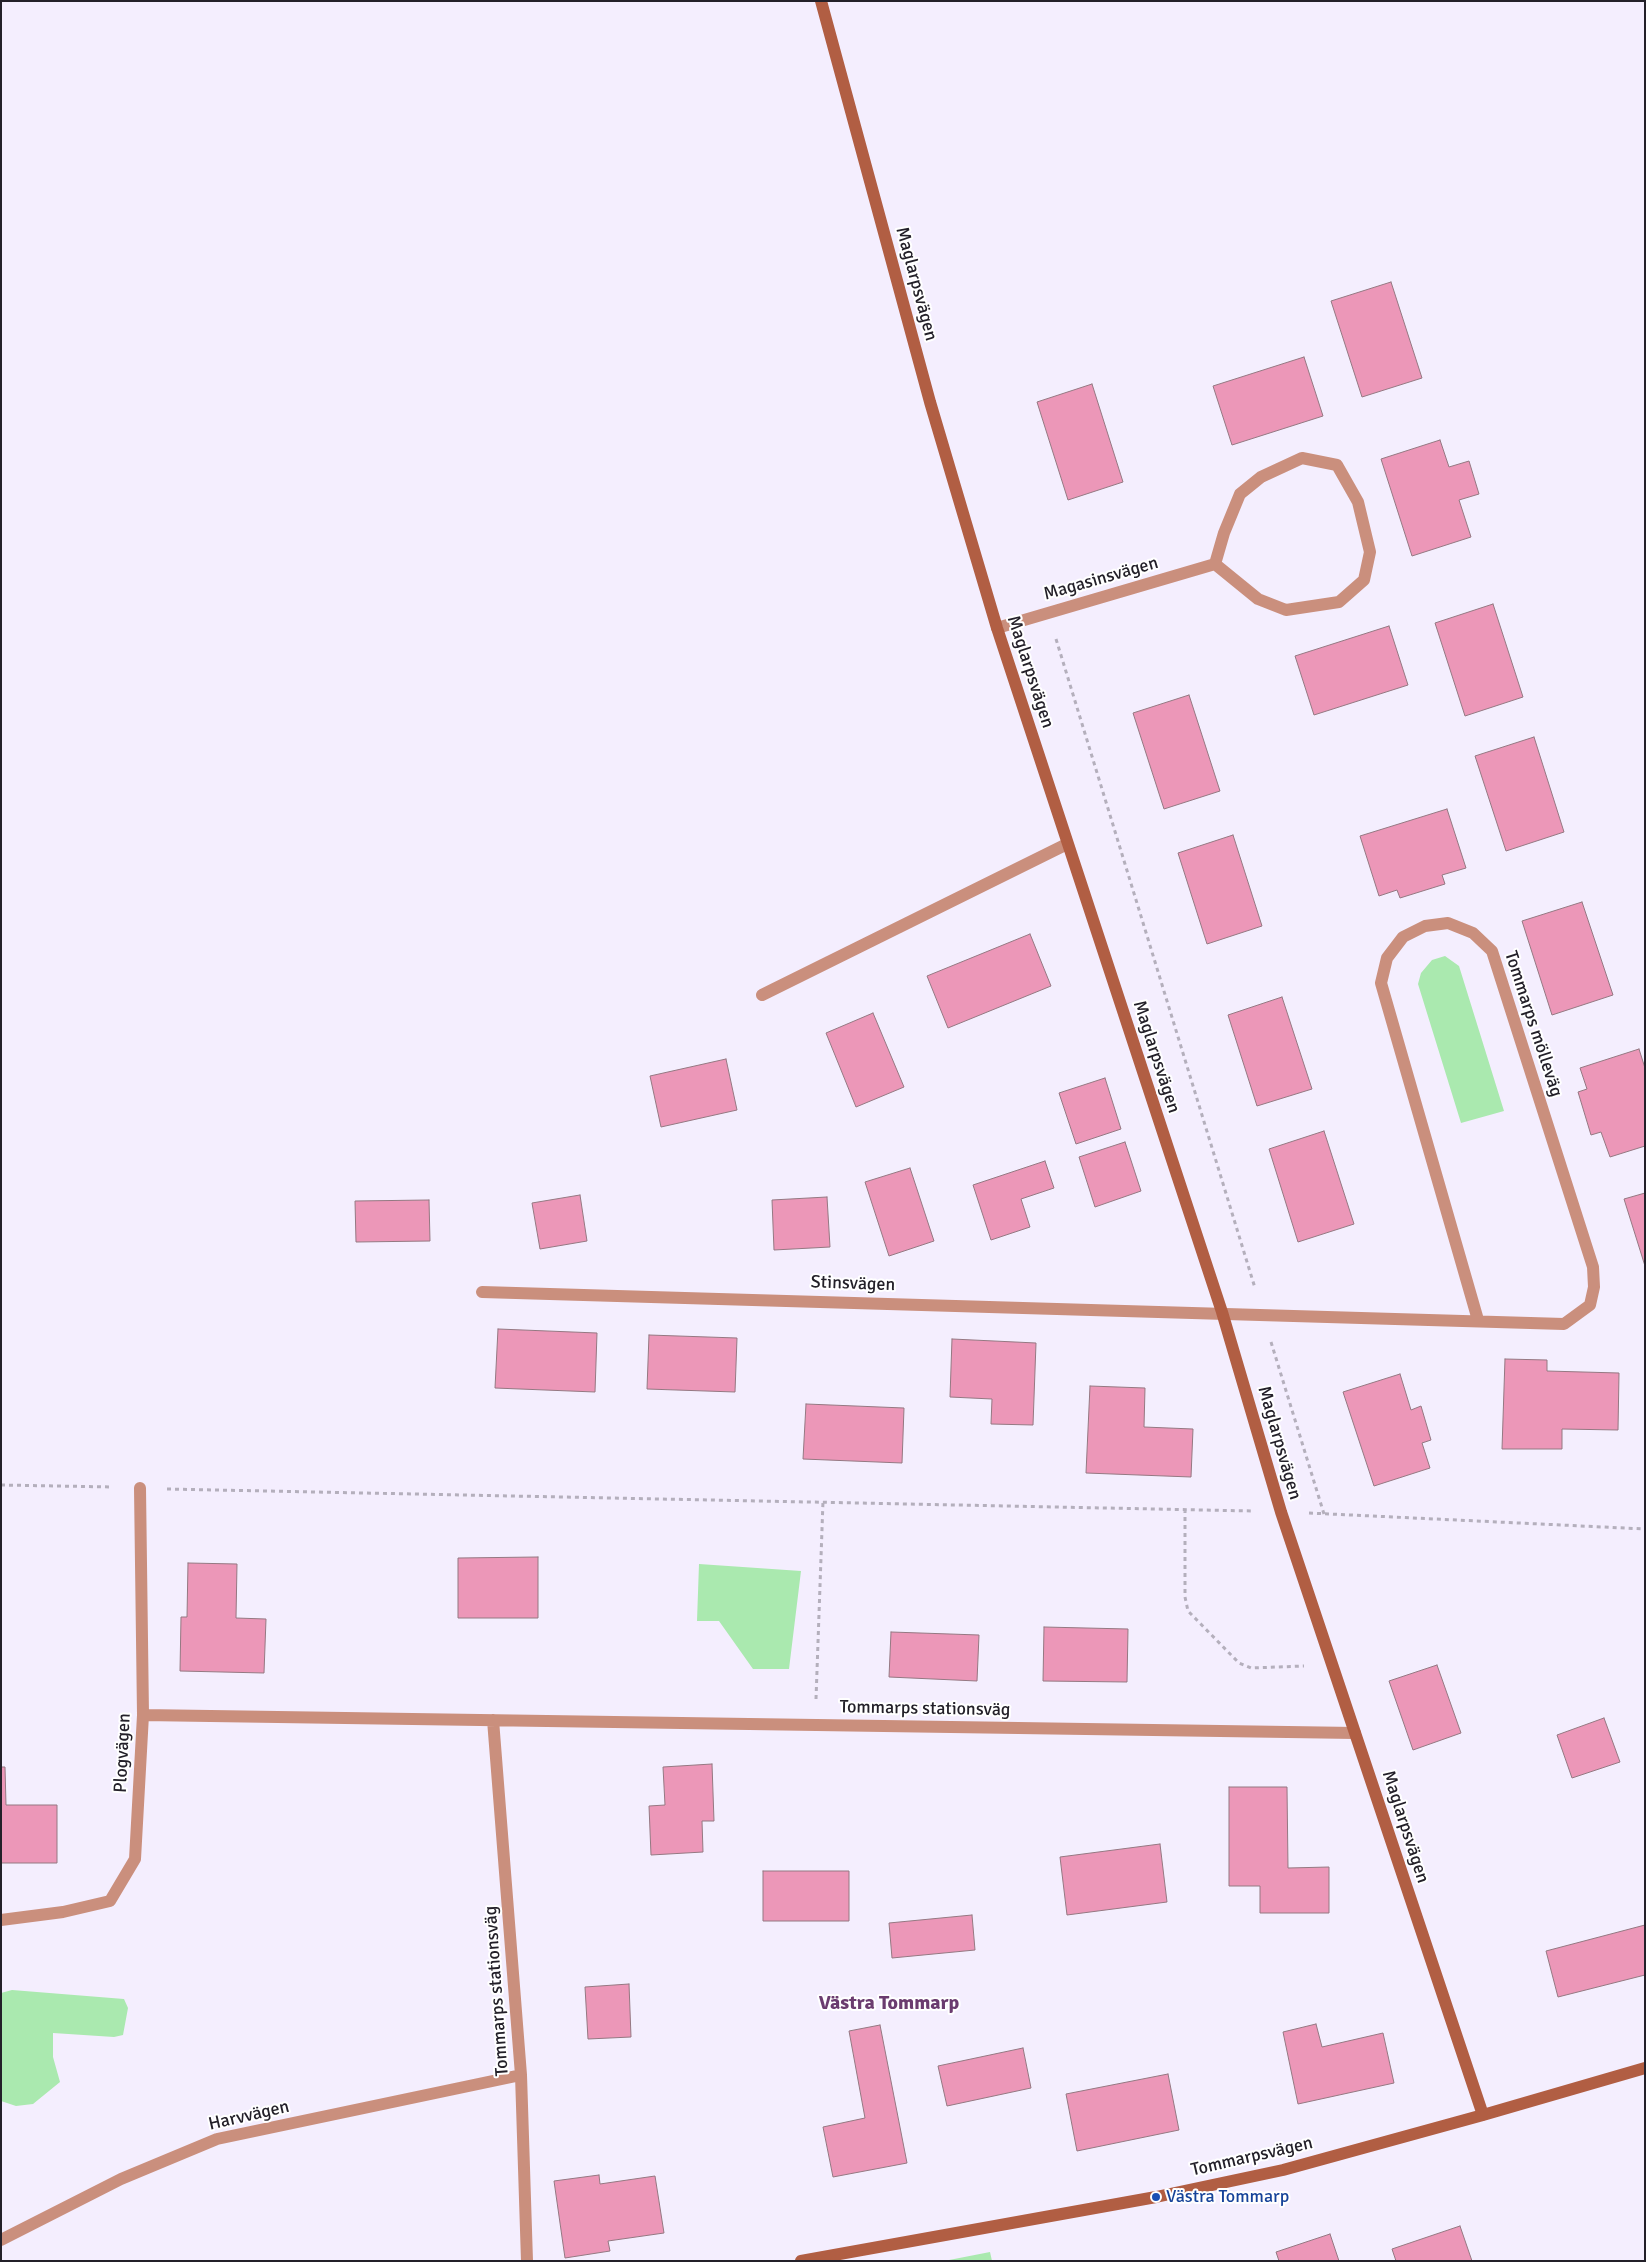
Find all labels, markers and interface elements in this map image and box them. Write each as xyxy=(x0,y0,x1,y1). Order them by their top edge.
street label: Maglarpsvägen xyxy=(890,225,942,343)
street label: Magasinsvägen xyxy=(1041,552,1161,606)
street label: Maglarpsvägen xyxy=(1002,613,1058,731)
street label: Tommarps mölleväg xyxy=(1499,948,1567,1100)
street label: Maglarpsvägen xyxy=(1128,998,1184,1116)
street label: Stinsvägen xyxy=(810,1272,896,1296)
street label: Maglarpsvägen xyxy=(1252,1384,1306,1502)
street label: Tommarps stationsväg xyxy=(839,1697,1011,1721)
street label: Plogvägen xyxy=(110,1713,136,1793)
street label: Maglarpsvägen xyxy=(1377,1768,1433,1886)
street label: Tommarps stationsväg xyxy=(480,1905,514,2077)
district label: Västra Tommarp xyxy=(819,1992,959,2016)
street label: Harvvägen xyxy=(207,2096,291,2136)
street label: Tommarpsvägen xyxy=(1189,2133,1315,2181)
place label: Västra Tommarp xyxy=(1166,2186,1289,2208)
marker: Västra Tommarp xyxy=(1150,2191,1162,2203)

